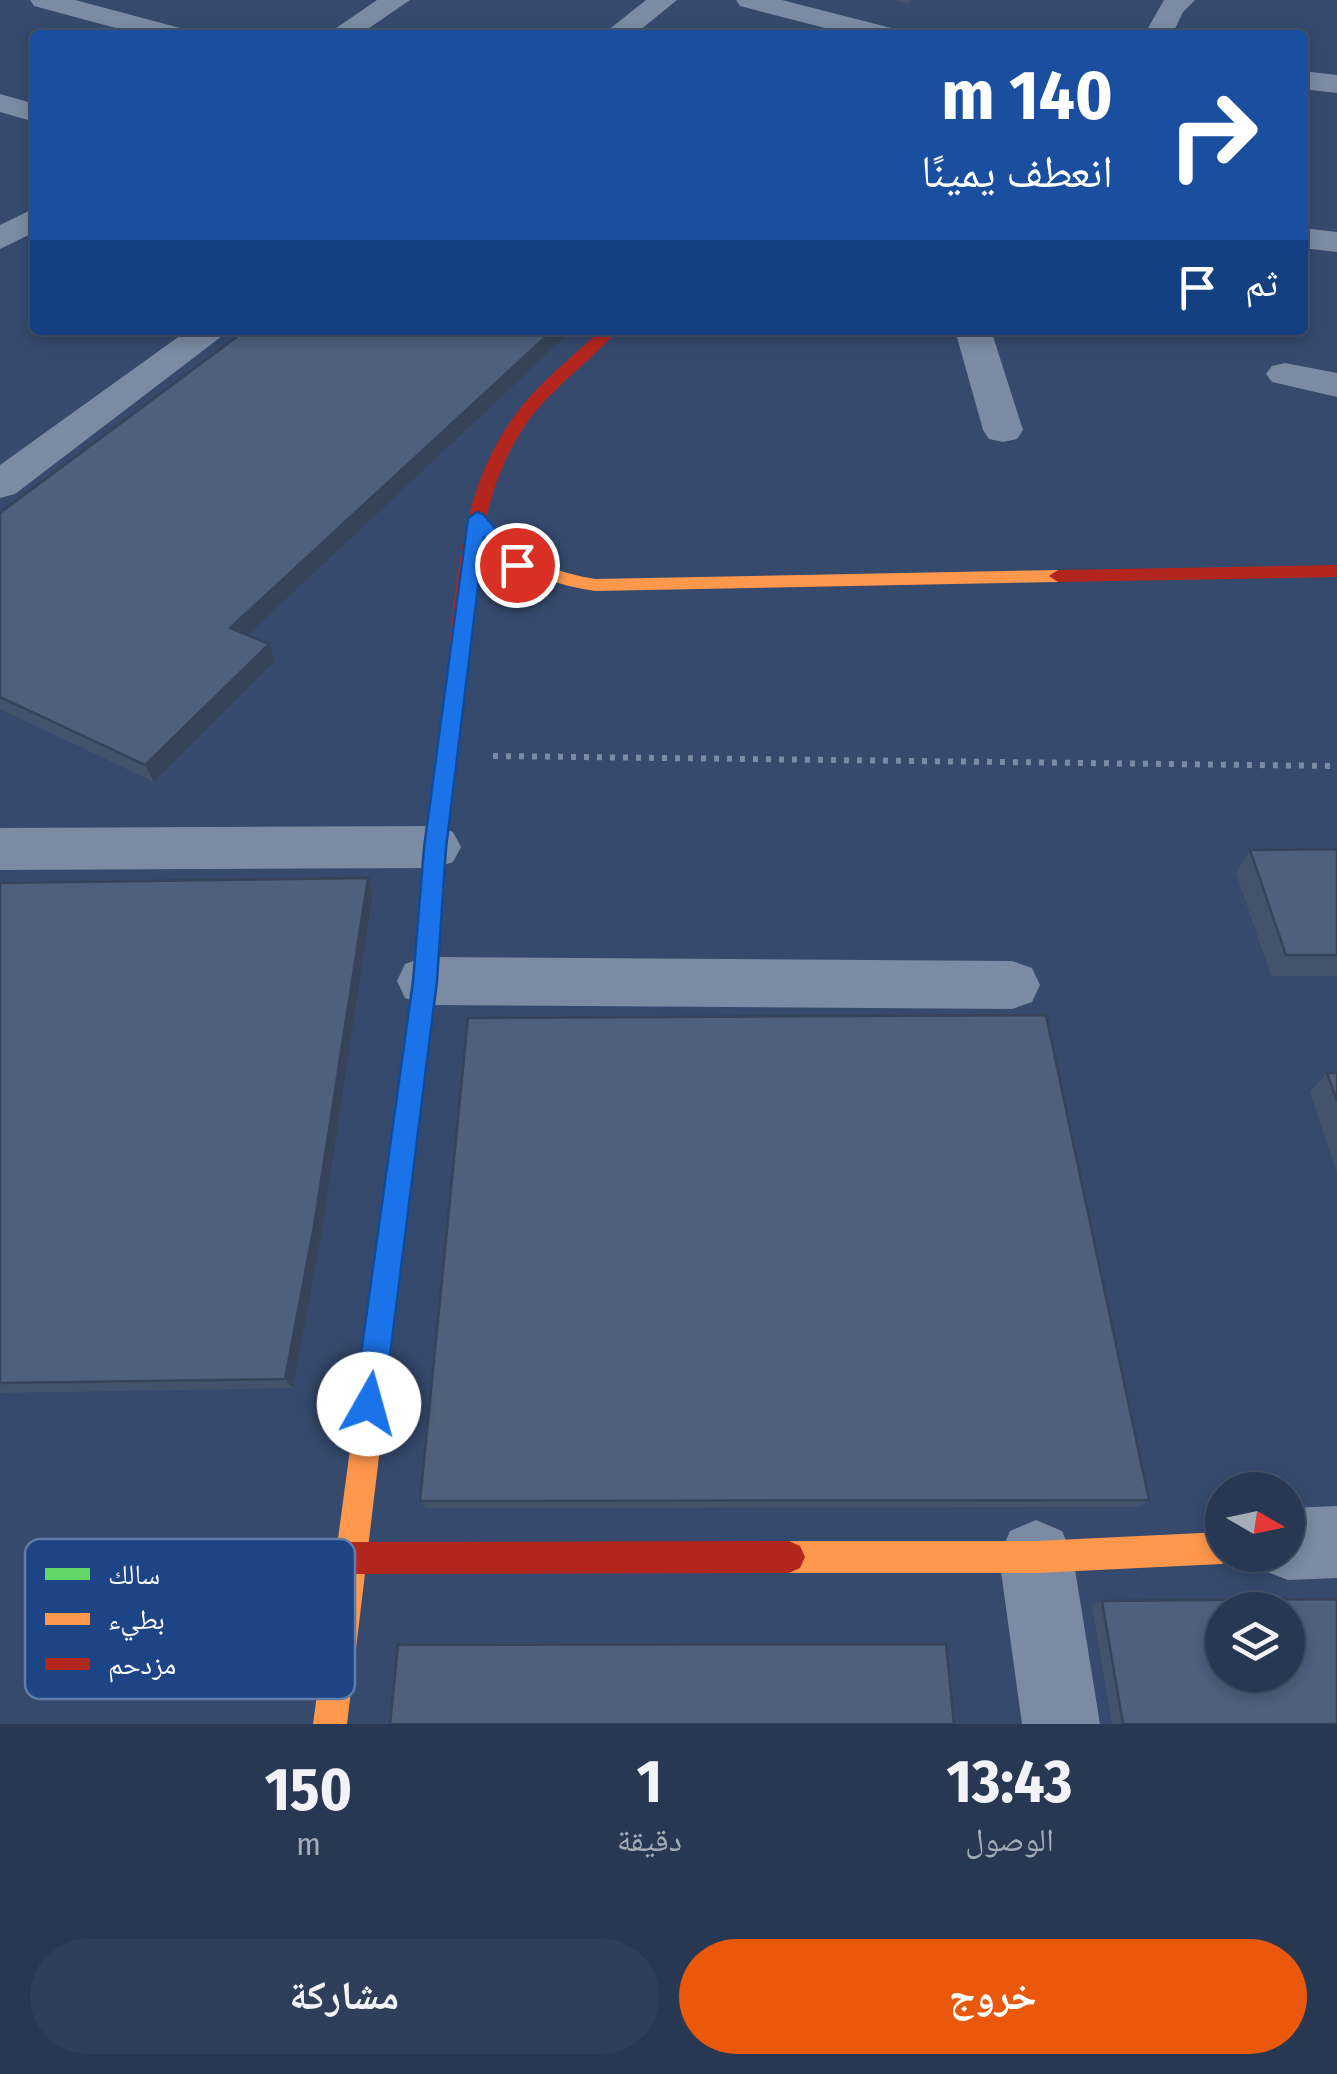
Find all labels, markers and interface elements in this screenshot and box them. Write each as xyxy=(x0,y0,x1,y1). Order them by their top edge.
text: 140 m xyxy=(941,54,1113,138)
icon: right xyxy=(1148,70,1278,200)
text: انعطف يمينًا xyxy=(921,145,1113,199)
icon: arrive xyxy=(1170,260,1225,315)
text: ثم xyxy=(1245,260,1278,306)
pin xyxy=(475,523,560,608)
icon: arrive xyxy=(490,538,545,593)
position arrow xyxy=(317,1352,421,1456)
north arrow xyxy=(1205,1472,1305,1572)
map controls xyxy=(1205,1472,1305,1692)
legend xyxy=(25,1539,355,1699)
text: سالك xyxy=(108,1558,160,1591)
button: layers xyxy=(1205,1592,1305,1692)
text: بطيء xyxy=(108,1603,165,1642)
text: مزدحم xyxy=(108,1648,176,1683)
text: 1 xyxy=(637,1746,662,1818)
text: 13:43 xyxy=(947,1746,1072,1818)
text: 150 xyxy=(265,1754,352,1826)
text: دقيقة xyxy=(617,1821,682,1859)
text: الوصول xyxy=(965,1821,1054,1859)
text: m xyxy=(296,1825,321,1863)
button: مشاركة xyxy=(30,1939,659,2054)
button: خروج xyxy=(679,1939,1307,2054)

